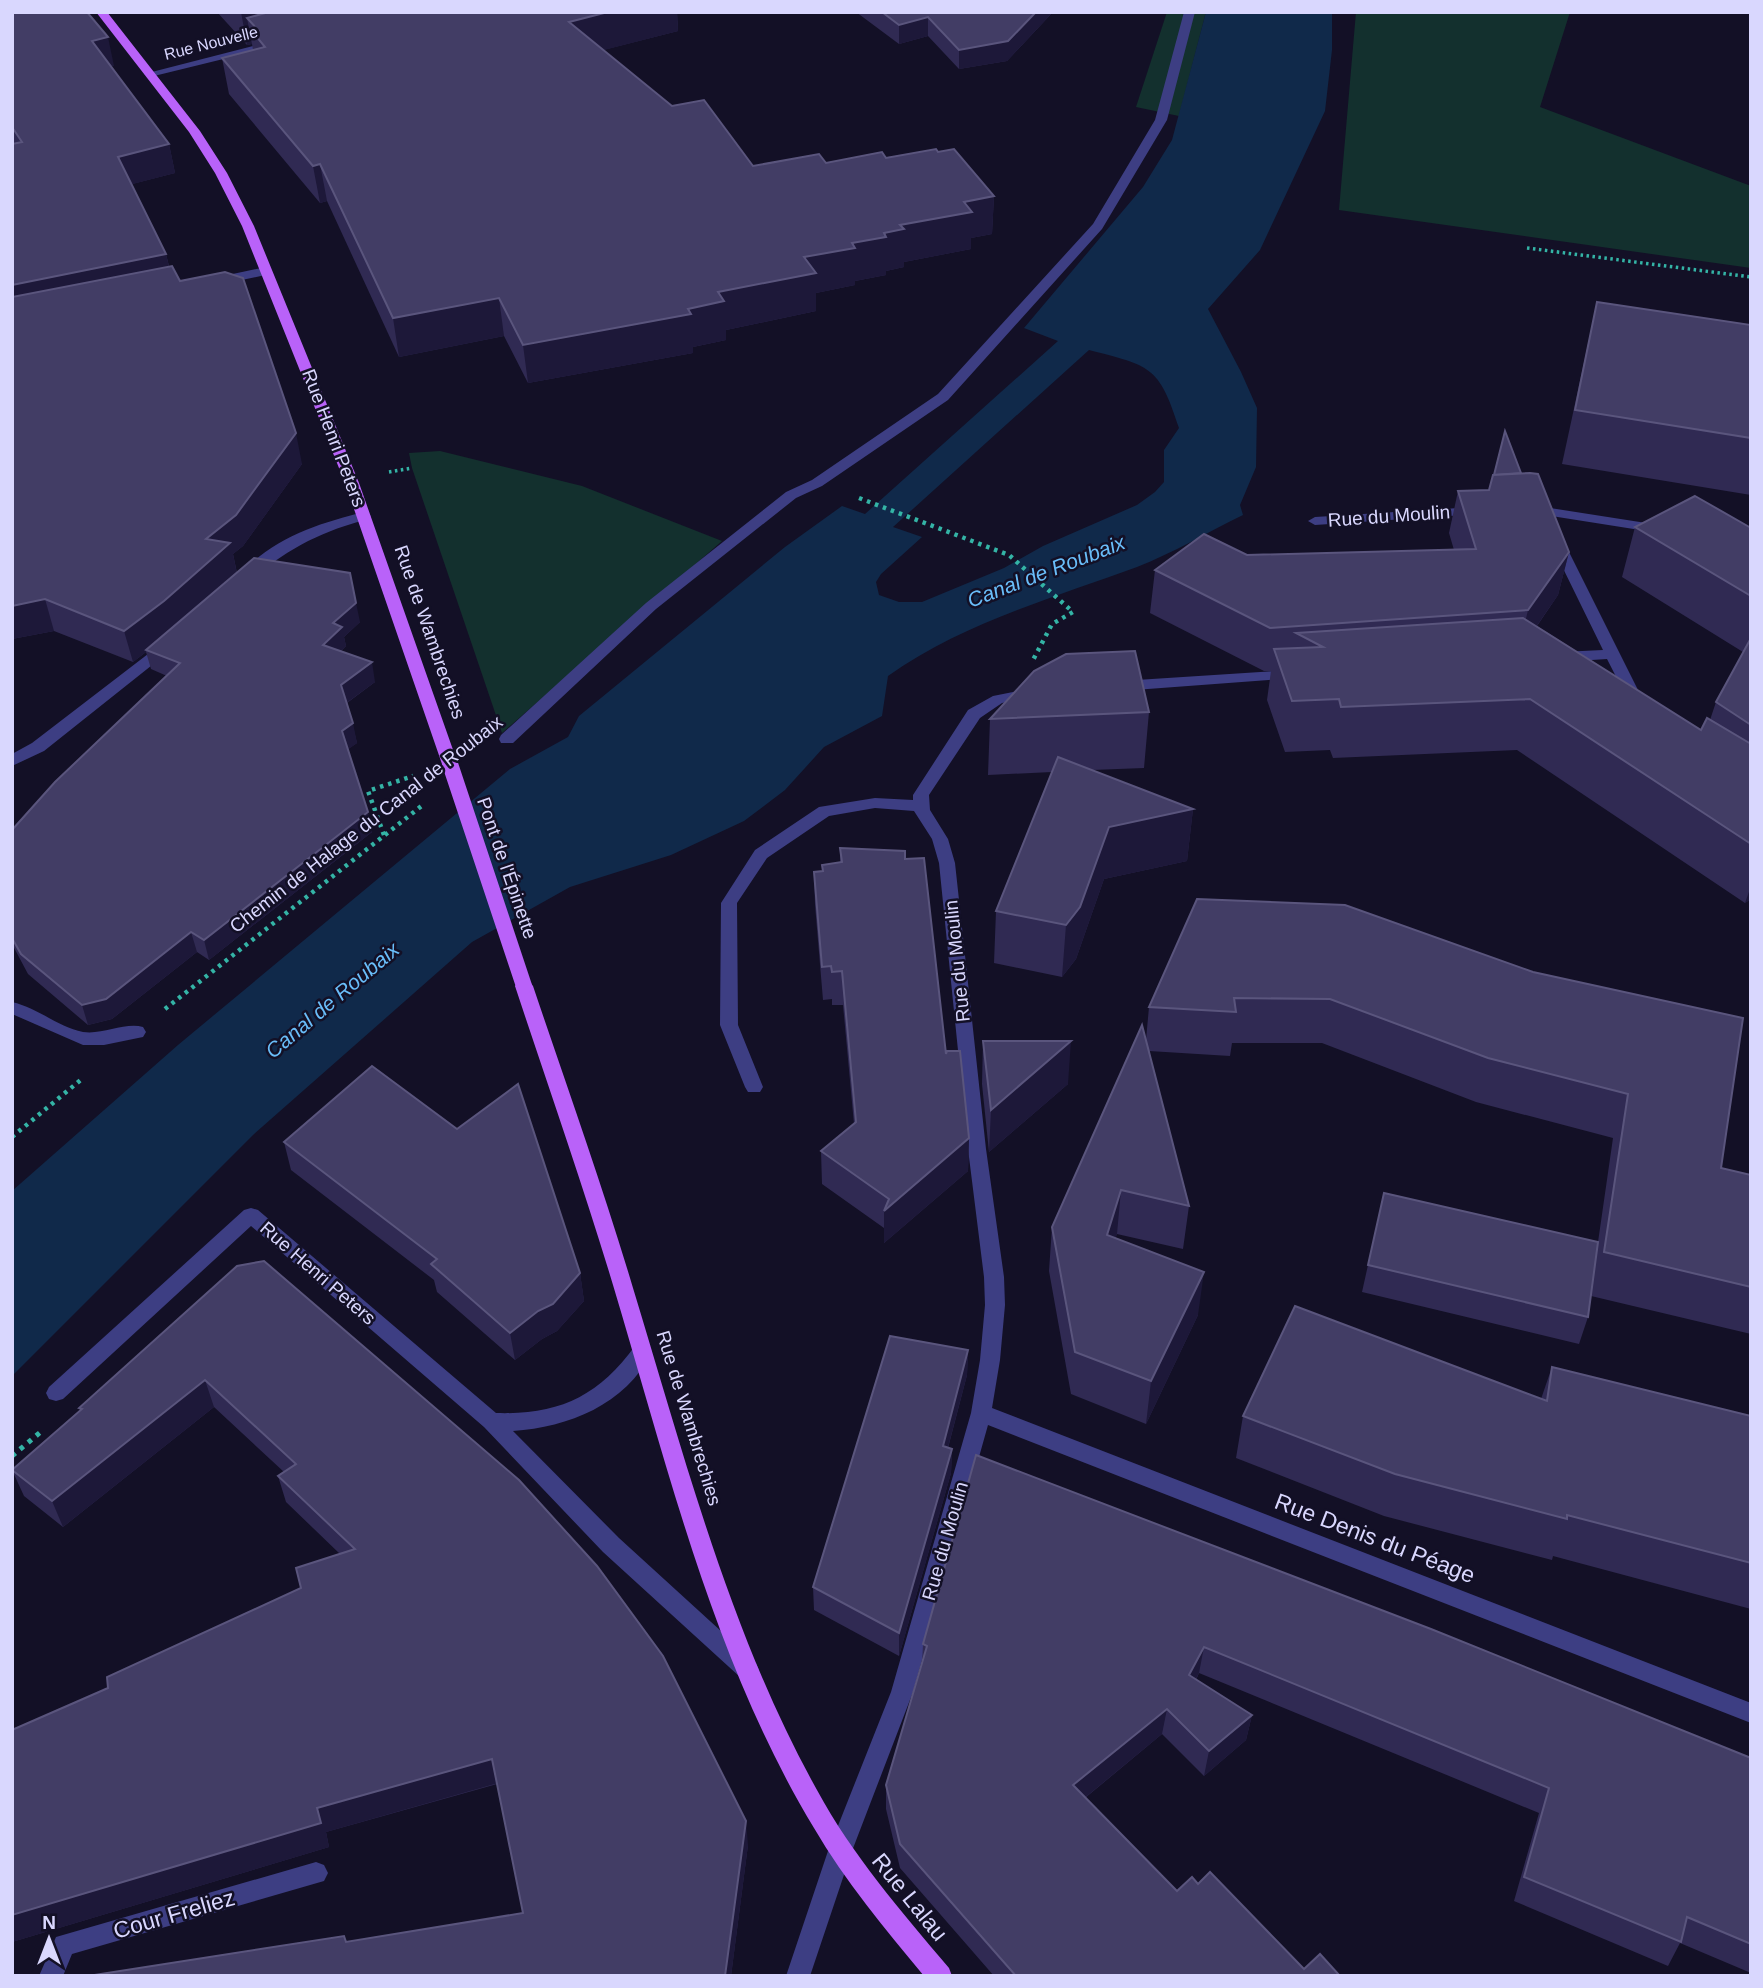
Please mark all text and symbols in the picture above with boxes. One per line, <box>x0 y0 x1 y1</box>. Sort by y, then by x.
street label: Rue Nouvelle <box>162 23 260 63</box>
street label: Rue Henri Peters <box>298 366 370 510</box>
street label: Rue du Moulin <box>1327 501 1451 531</box>
water label: Canal de Roubaix <box>964 530 1129 612</box>
street label: Rue de Wambrechies <box>390 543 470 721</box>
street label: Chemin de Halage du Canal de Roubaix <box>226 711 507 937</box>
street label: Pont de l'Épinette <box>473 794 541 942</box>
street label: Rue du Moulin <box>940 899 974 1023</box>
water label: Canal de Roubaix <box>261 937 404 1062</box>
street label: Rue Henri Peters <box>256 1217 380 1329</box>
street label: Rue de Wambrechies <box>652 1328 726 1508</box>
street label: Rue du Moulin <box>918 1479 972 1603</box>
street label: Rue Denis du Péage <box>1271 1488 1479 1588</box>
street label: Rue Lalau <box>867 1848 953 1946</box>
street label: Cour Freliez <box>110 1884 238 1944</box>
north arrow <box>14 1904 84 1974</box>
text: N <box>42 1912 56 1933</box>

